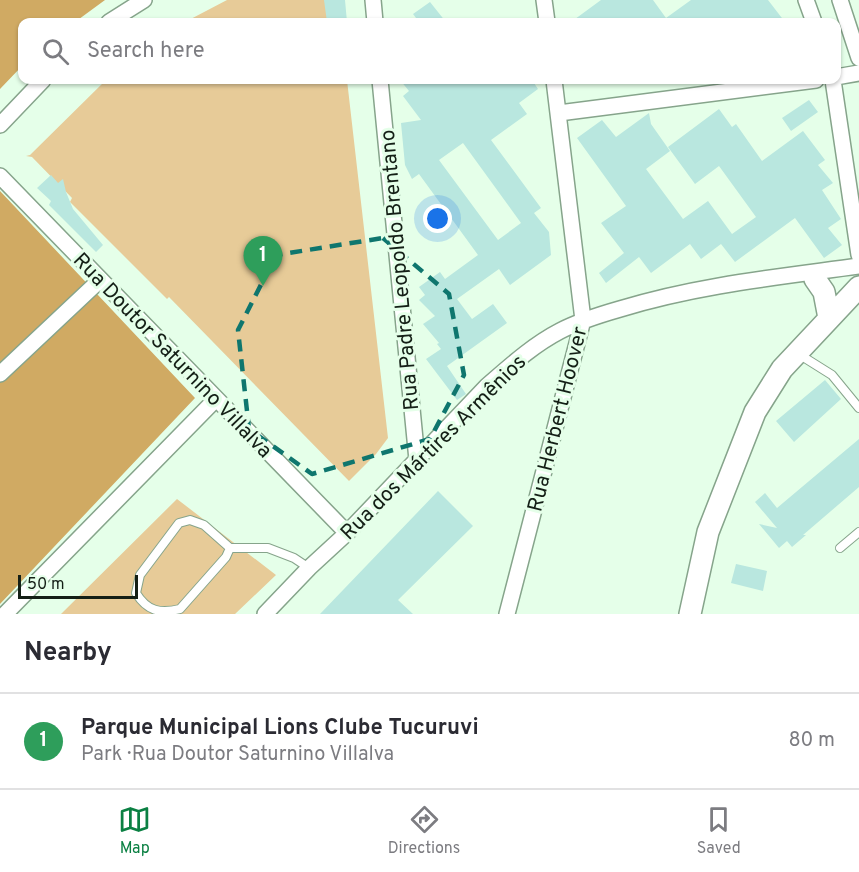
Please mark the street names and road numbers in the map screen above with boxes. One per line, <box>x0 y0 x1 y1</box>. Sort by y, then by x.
street label: Rua Padre Leopoldo Brentano <box>375 128 426 411</box>
street label: Rua Doutor Saturnino Villalva <box>67 248 277 465</box>
street label: Rua Herbert Hoover <box>522 324 594 515</box>
street label: Rua dos Mártires Armênios <box>335 349 533 547</box>

